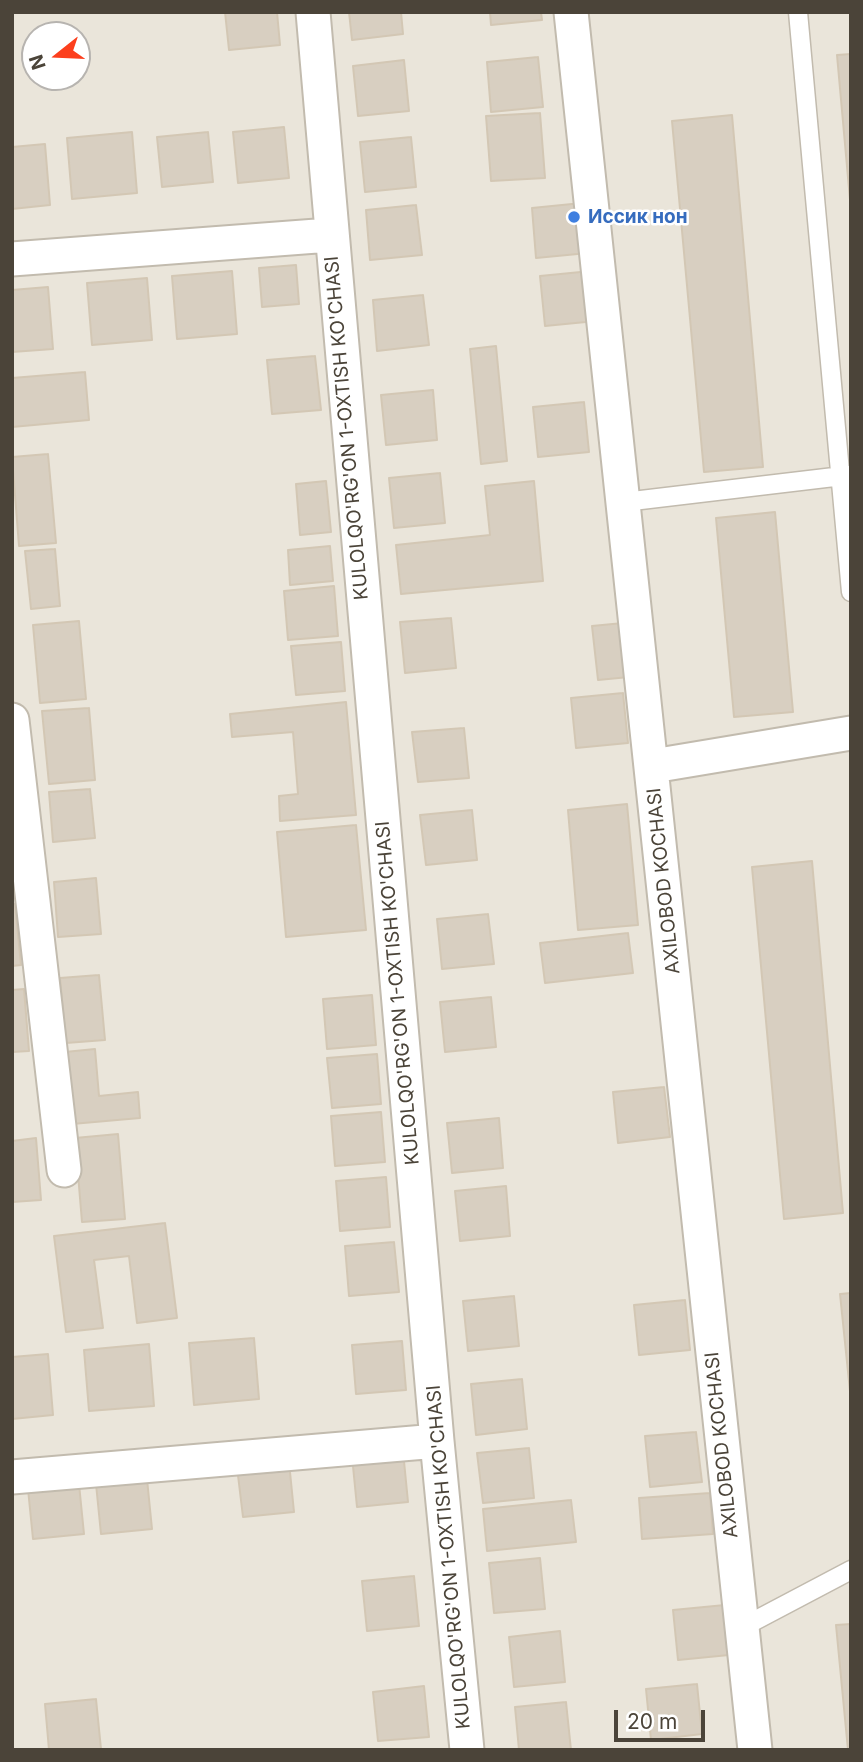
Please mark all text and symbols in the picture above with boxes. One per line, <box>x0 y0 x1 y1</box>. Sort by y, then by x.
north arrow <box>21 21 91 91</box>
text: N <box>24 52 51 72</box>
place label: Иссик нон <box>588 206 688 228</box>
marker: Иссик нон <box>566 209 582 225</box>
street label: KULOLQO'RG'ON 1-OXTISH KO'CHASI <box>321 255 373 601</box>
street label: AXILOBOD KOCHASI <box>643 787 685 975</box>
street label: KULOLQO'RG'ON 1-OXTISH KO'CHASI <box>372 820 424 1166</box>
street label: AXILOBOD KOCHASI <box>701 1351 743 1539</box>
street label: KULOLQO'RG'ON 1-OXTISH KO'CHASI <box>423 1384 475 1730</box>
scale bar <box>618 1696 709 1740</box>
text: 20 m <box>627 1709 677 1734</box>

